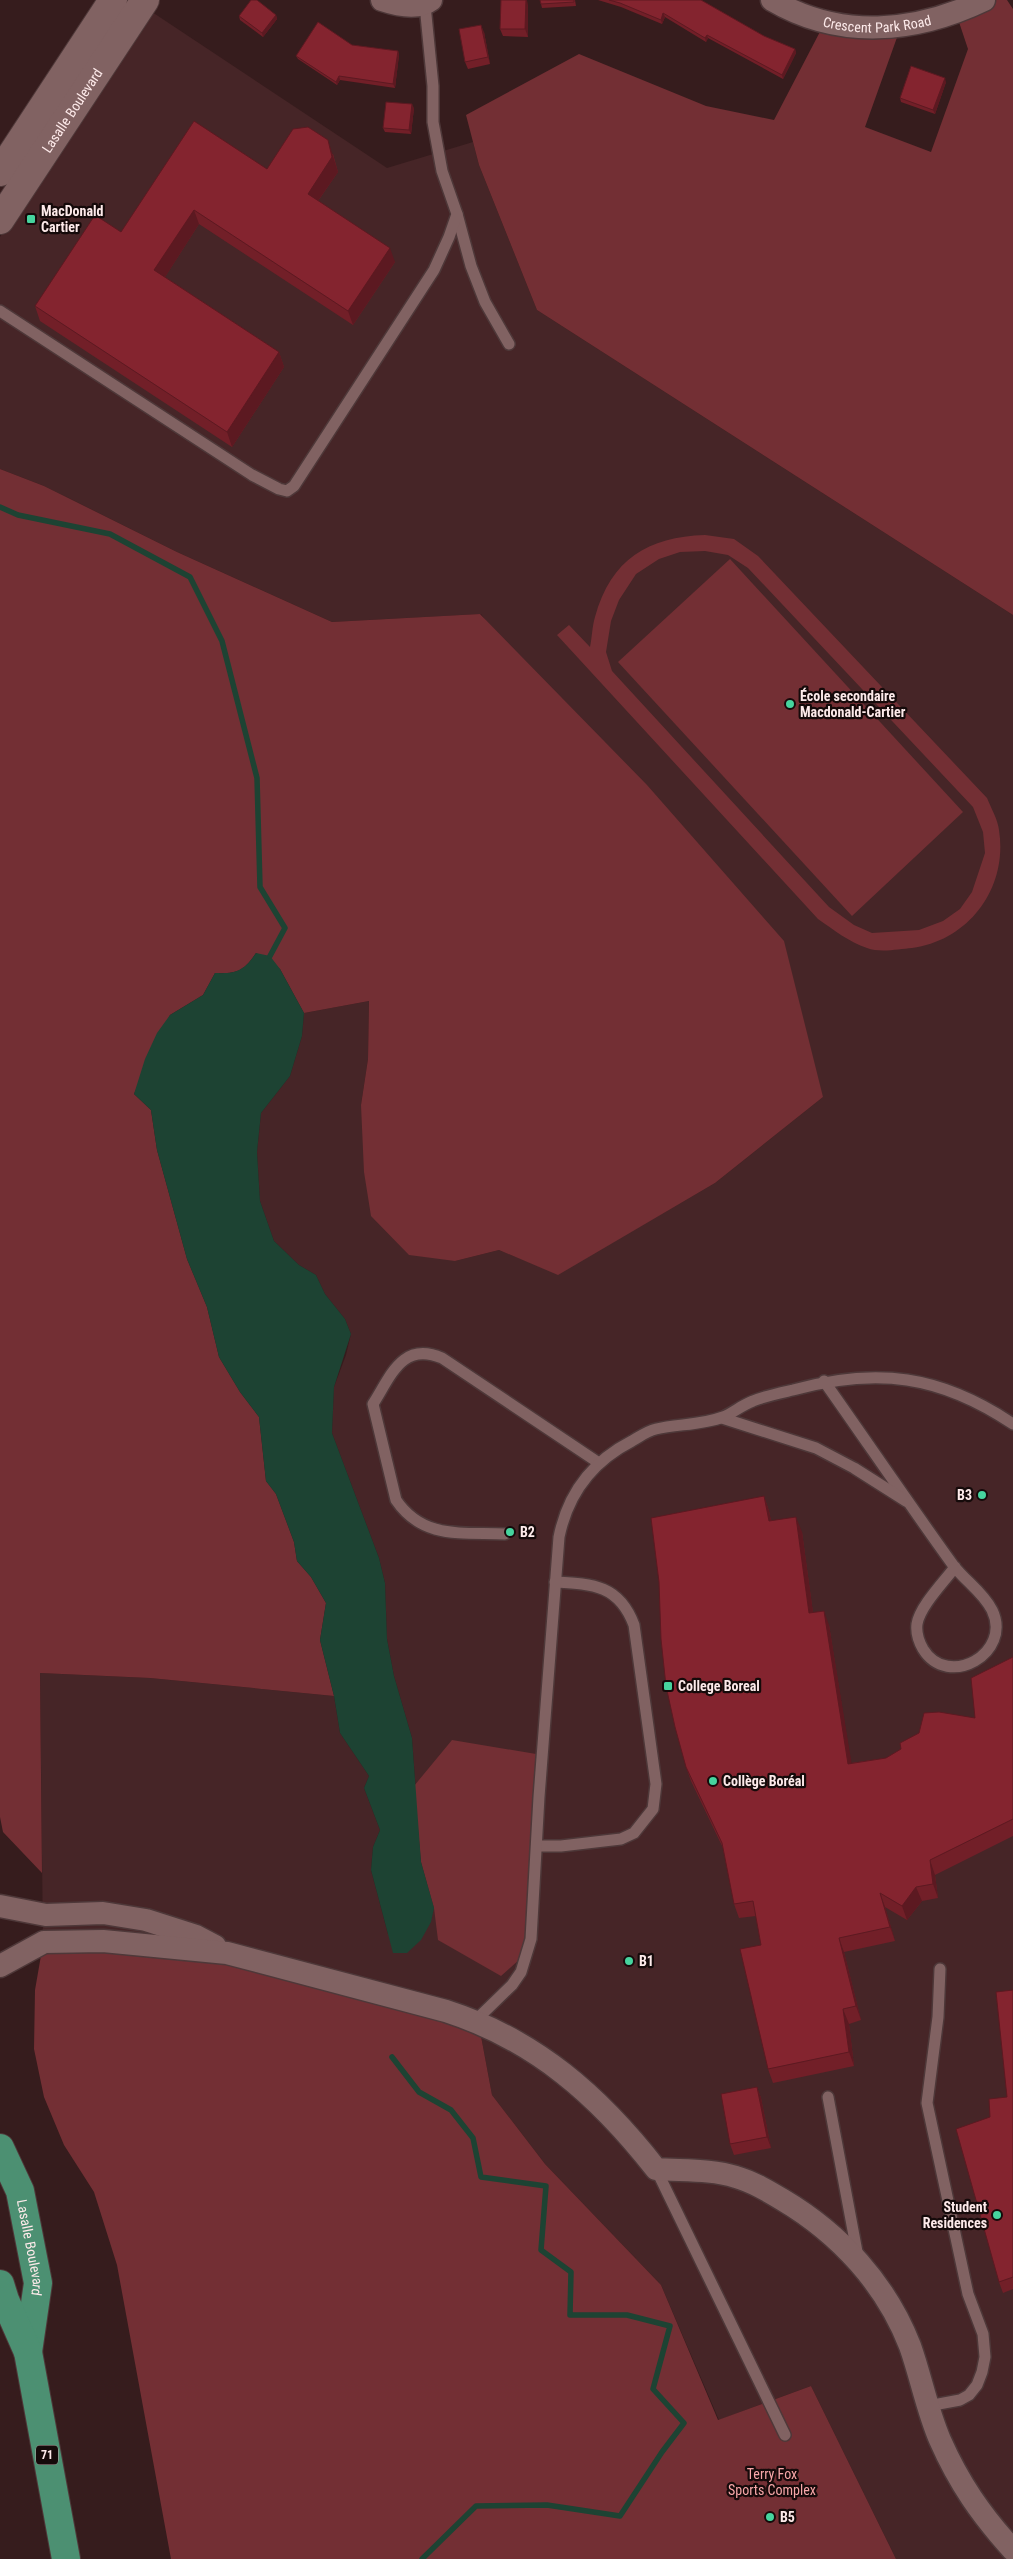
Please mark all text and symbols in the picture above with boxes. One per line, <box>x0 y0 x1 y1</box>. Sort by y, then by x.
street label: Crescent Park Road <box>821 12 933 35</box>
street label: Lasalle Boulevard <box>39 65 106 156</box>
place label: MacDonald Cartier <box>41 203 104 235</box>
marker: MacDonald Cartier <box>25 213 37 225</box>
place label: École secondaire Macdonald-Cartier <box>800 687 906 720</box>
marker: École secondaire Macdonald-Cartier <box>784 698 796 710</box>
place label: B3 <box>957 1487 972 1503</box>
marker: B3 <box>976 1489 988 1501</box>
place label: B2 <box>520 1524 535 1540</box>
marker: B2 <box>504 1526 516 1538</box>
place label: College Boreal <box>678 1678 760 1694</box>
marker: College Boreal <box>662 1680 674 1692</box>
place label: Collège Boréal <box>723 1773 805 1789</box>
marker: Collège Boréal <box>707 1775 719 1787</box>
place label: B1 <box>639 1953 654 1969</box>
marker: B1 <box>623 1955 635 1967</box>
street label: Lasalle Boulevard <box>14 2198 46 2297</box>
place label: Student Residences <box>923 2199 987 2231</box>
marker: Student Residences <box>991 2209 1003 2221</box>
road number: 71 <box>36 2446 58 2464</box>
park label: Terry Fox Sports Complex <box>728 2466 816 2498</box>
place label: B5 <box>780 2509 795 2525</box>
marker: B5 <box>764 2511 776 2523</box>

